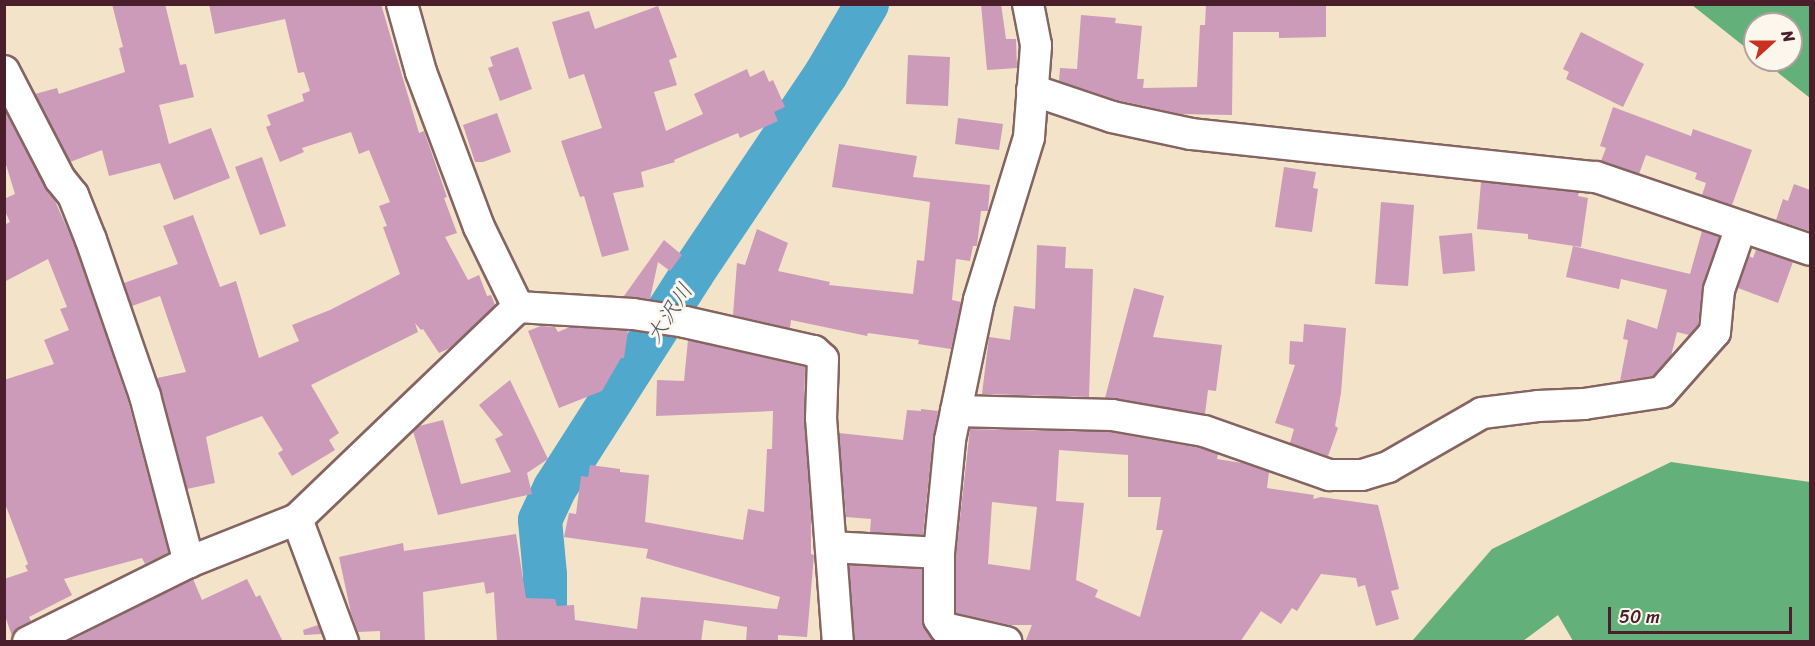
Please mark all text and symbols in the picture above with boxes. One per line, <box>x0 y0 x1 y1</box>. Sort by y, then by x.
north arrow <box>1743 12 1803 72</box>
text: N <box>1773 26 1804 46</box>
water label: 大沢川 <box>640 278 698 348</box>
scale bar <box>1611 595 1796 633</box>
text: 50 m <box>1619 601 1660 633</box>

